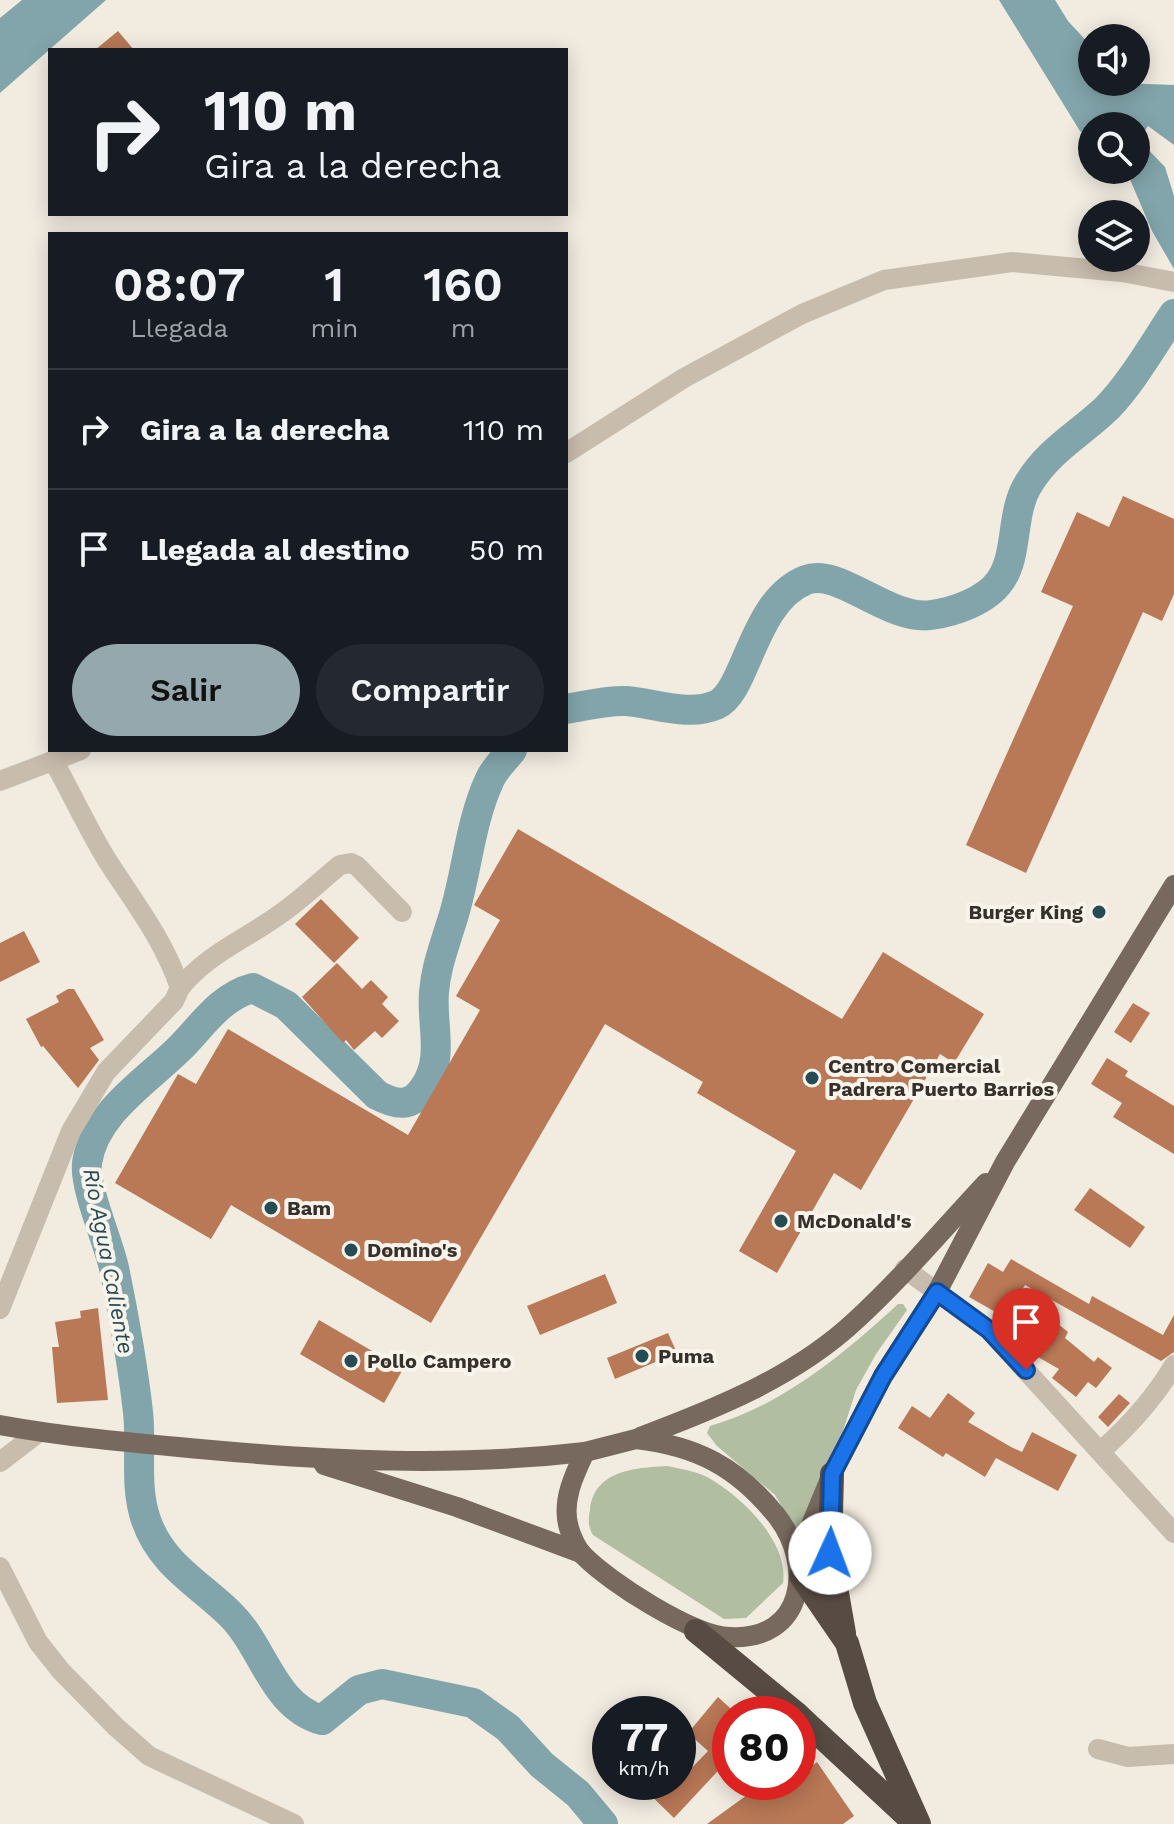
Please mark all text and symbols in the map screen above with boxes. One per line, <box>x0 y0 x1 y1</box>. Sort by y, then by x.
map controls <box>1078 24 1150 272</box>
button: sound <box>1078 24 1150 96</box>
text: 110 m <box>204 78 357 144</box>
icon: right <box>72 80 176 184</box>
button: search <box>1078 112 1150 184</box>
text: Gira a la derecha <box>204 145 501 187</box>
button: layers <box>1078 200 1150 272</box>
text: 08:07 <box>113 256 246 313</box>
text: 1 <box>324 256 344 313</box>
text: 160 <box>423 256 503 313</box>
text: Llegada <box>130 313 228 343</box>
text: min <box>310 313 358 343</box>
text: m <box>451 313 476 343</box>
icon: right <box>72 407 116 451</box>
text: Gira a la derecha <box>140 412 389 447</box>
text: 110 m <box>463 412 544 447</box>
icon: arrive <box>72 527 116 571</box>
text: Llegada al destino <box>140 532 410 567</box>
text: 50 m <box>469 532 544 567</box>
button: Salir <box>72 644 300 736</box>
button: Compartir <box>316 644 544 736</box>
place label: Burger King <box>968 900 1084 924</box>
marker: Burger King <box>1090 903 1108 921</box>
place label: Centro Comercial Padrera Puerto Barrios <box>828 1054 1054 1101</box>
marker: Centro Comercial Padrera Puerto Barrios <box>803 1069 821 1087</box>
water label: Río Agua Caliente <box>78 1166 139 1356</box>
place label: Bam <box>287 1196 331 1220</box>
marker: Bam <box>262 1199 280 1217</box>
place label: McDonald's <box>797 1209 912 1233</box>
marker: McDonald's <box>772 1212 790 1230</box>
place label: Domino's <box>367 1238 458 1262</box>
marker: Domino's <box>342 1241 360 1259</box>
pin <box>992 1288 1060 1370</box>
icon: arrive <box>1004 1300 1048 1344</box>
place label: Puma <box>658 1344 715 1368</box>
marker: Puma <box>633 1347 651 1365</box>
place label: Pollo Campero <box>367 1349 511 1373</box>
marker: Pollo Campero <box>342 1352 360 1370</box>
position arrow <box>788 1511 872 1595</box>
speed limit sign: 80 <box>712 1696 816 1800</box>
text: 77 <box>620 1714 668 1761</box>
text: km/h <box>618 1756 670 1780</box>

